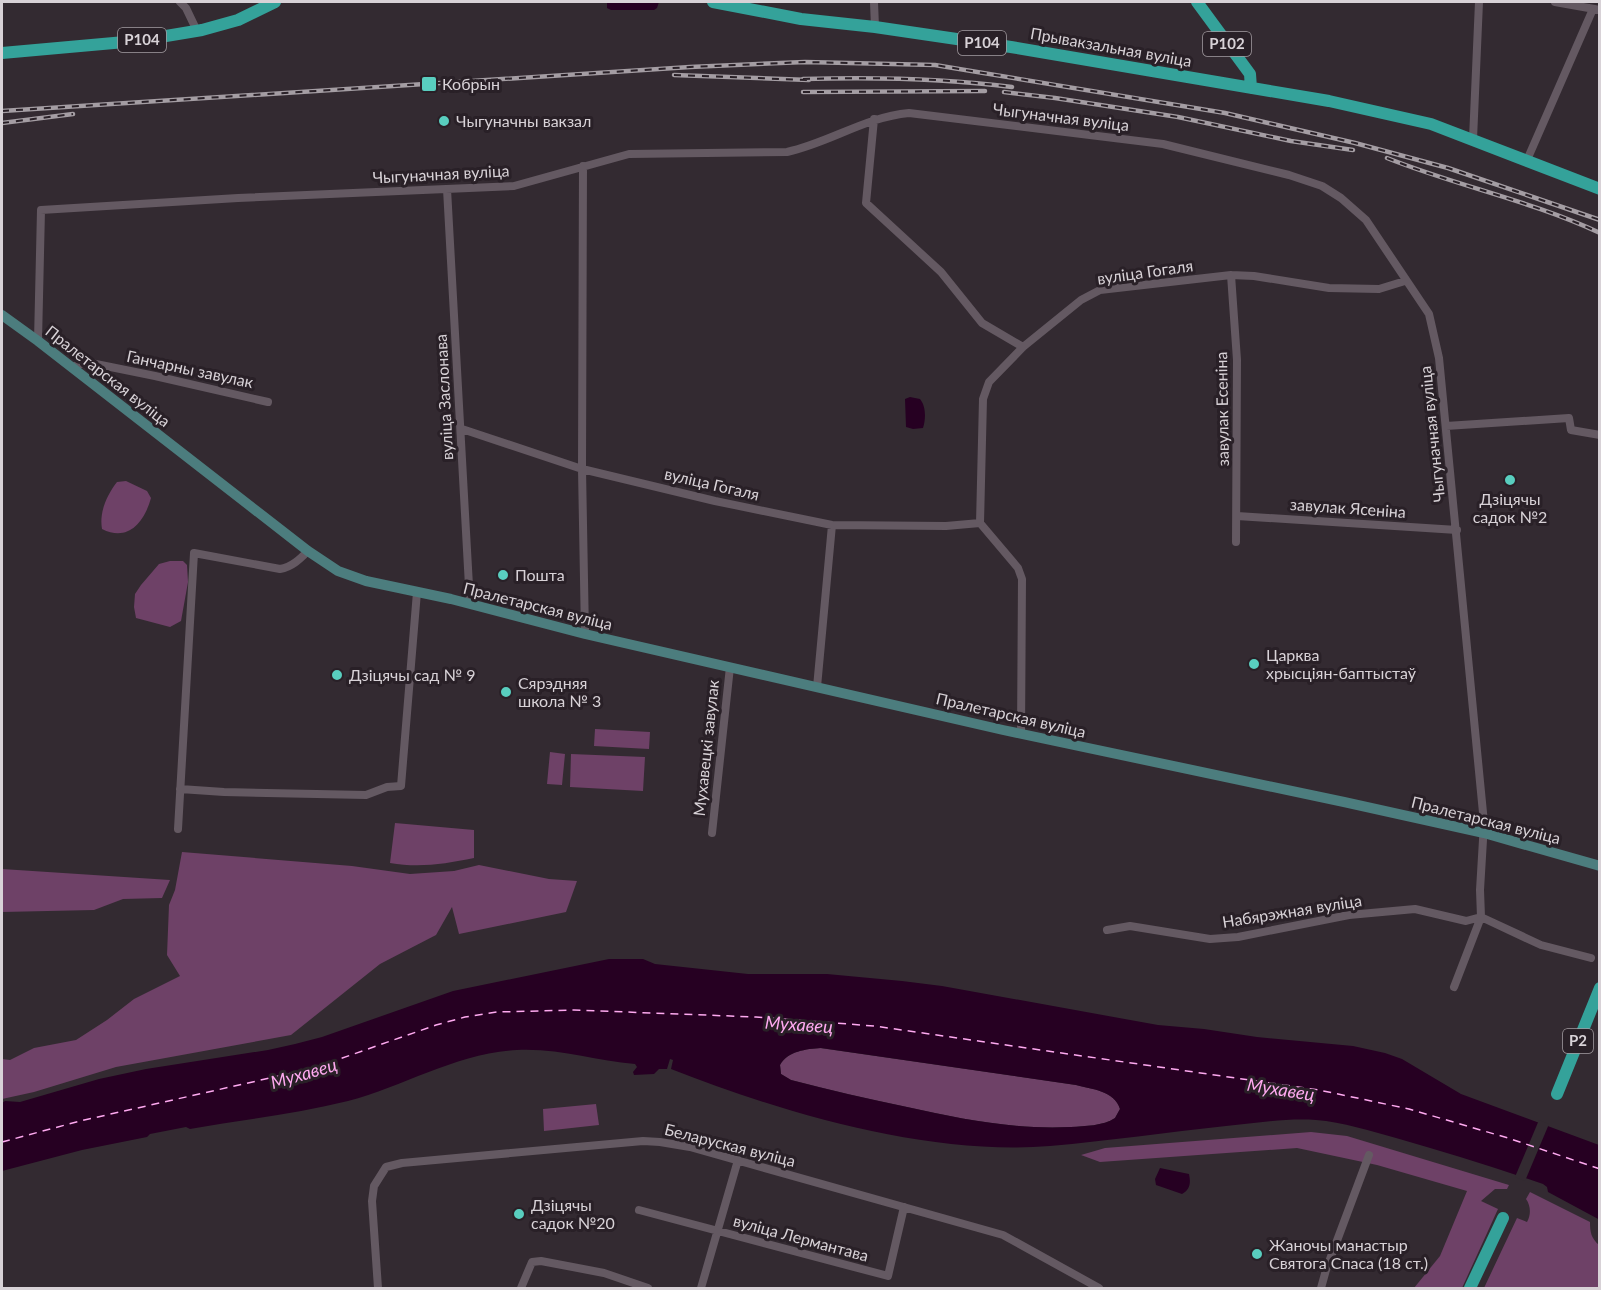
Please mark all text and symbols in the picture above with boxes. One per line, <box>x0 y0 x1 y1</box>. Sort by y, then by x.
street label: Прывакзальная вуліца <box>1029 23 1193 70</box>
road number: Р104 <box>118 28 166 52</box>
road number: Р104 <box>958 31 1006 55</box>
road number: Р102 <box>1203 32 1251 56</box>
place label: Кобрын <box>442 74 500 93</box>
marker: Кобрын <box>420 75 438 93</box>
street label: Чыгуначная вуліца <box>992 99 1130 134</box>
place label: Чыгуначны вакзал <box>456 111 591 130</box>
marker: Чыгуначны вакзал <box>437 114 451 128</box>
street label: Чыгуначная вуліца <box>372 160 510 187</box>
street label: вуліца Гогаля <box>1096 255 1194 288</box>
street label: Пралетарская вуліца <box>42 321 174 430</box>
street label: вуліца Заслонава <box>431 334 456 460</box>
street label: Ганчарны завулак <box>125 346 256 391</box>
street label: завулак Есеніна <box>1211 352 1232 467</box>
street label: Чыгуначная вуліца <box>1415 365 1448 503</box>
street label: вуліца Гогаля <box>663 463 761 504</box>
marker: Дзіцячы садок №2 <box>1503 473 1517 487</box>
place label: Дзіцячы садок №2 <box>1473 489 1547 526</box>
street label: завулак Ясеніна <box>1289 494 1407 521</box>
place label: Пошта <box>515 565 565 584</box>
marker: Пошта <box>496 568 510 582</box>
street label: Пралетарская вуліца <box>462 578 615 633</box>
place label: Царква хрысціян-баптыстаў <box>1266 645 1417 682</box>
marker: Царква хрысціян-баптыстаў <box>1247 657 1261 671</box>
place label: Дзіцячы сад № 9 <box>349 665 475 684</box>
marker: Дзіцячы сад № 9 <box>330 668 344 682</box>
place label: Сярэдняя школа № 3 <box>518 673 601 710</box>
street label: Мухавецкі завулак <box>689 678 722 817</box>
marker: Сярэдняя школа № 3 <box>499 685 513 699</box>
street label: Пралетарская вуліца <box>934 688 1088 741</box>
street label: Пралетарская вуліца <box>1410 792 1563 847</box>
street label: Набярэжная вуліца <box>1221 890 1363 931</box>
water label: Мухавец <box>764 1011 834 1037</box>
road number: Р2 <box>1563 1029 1593 1053</box>
water label: Мухавец <box>268 1053 340 1093</box>
water label: Мухавец <box>1246 1073 1317 1105</box>
street label: Беларуская вуліца <box>663 1119 798 1170</box>
place label: Дзіцячы садок №20 <box>531 1195 615 1232</box>
marker: Дзіцячы садок №20 <box>512 1207 526 1221</box>
street label: вуліца Лермантава <box>732 1210 871 1265</box>
place label: Жаночы манастыр Святога Спаса (18 ст.) <box>1269 1235 1428 1272</box>
marker: Жаночы манастыр Святога Спаса (18 ст.) <box>1250 1247 1264 1261</box>

